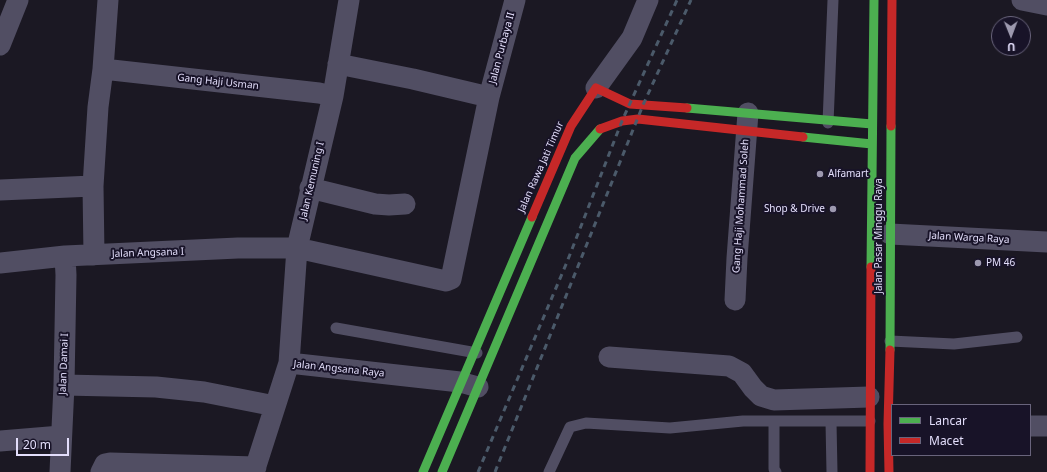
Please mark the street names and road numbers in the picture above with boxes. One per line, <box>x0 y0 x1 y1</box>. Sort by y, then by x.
street label: Jalan Purbaya II <box>487 11 517 85</box>
street label: Gang Haji Usman <box>177 72 259 92</box>
street label: Jalan Rawa Jati Timur <box>516 120 566 214</box>
street label: Gang Haji Mohammad Soleh <box>730 138 752 274</box>
street label: Jalan Kemuning I <box>297 141 327 221</box>
street label: Jalan Pasar Minggu Raya <box>873 178 885 294</box>
street label: Jalan Warga Raya <box>928 230 1010 246</box>
street label: Jalan Angsana I <box>112 246 184 260</box>
street label: Jalan Damai I <box>57 333 71 395</box>
street label: Jalan Angsana Raya <box>293 358 385 380</box>

